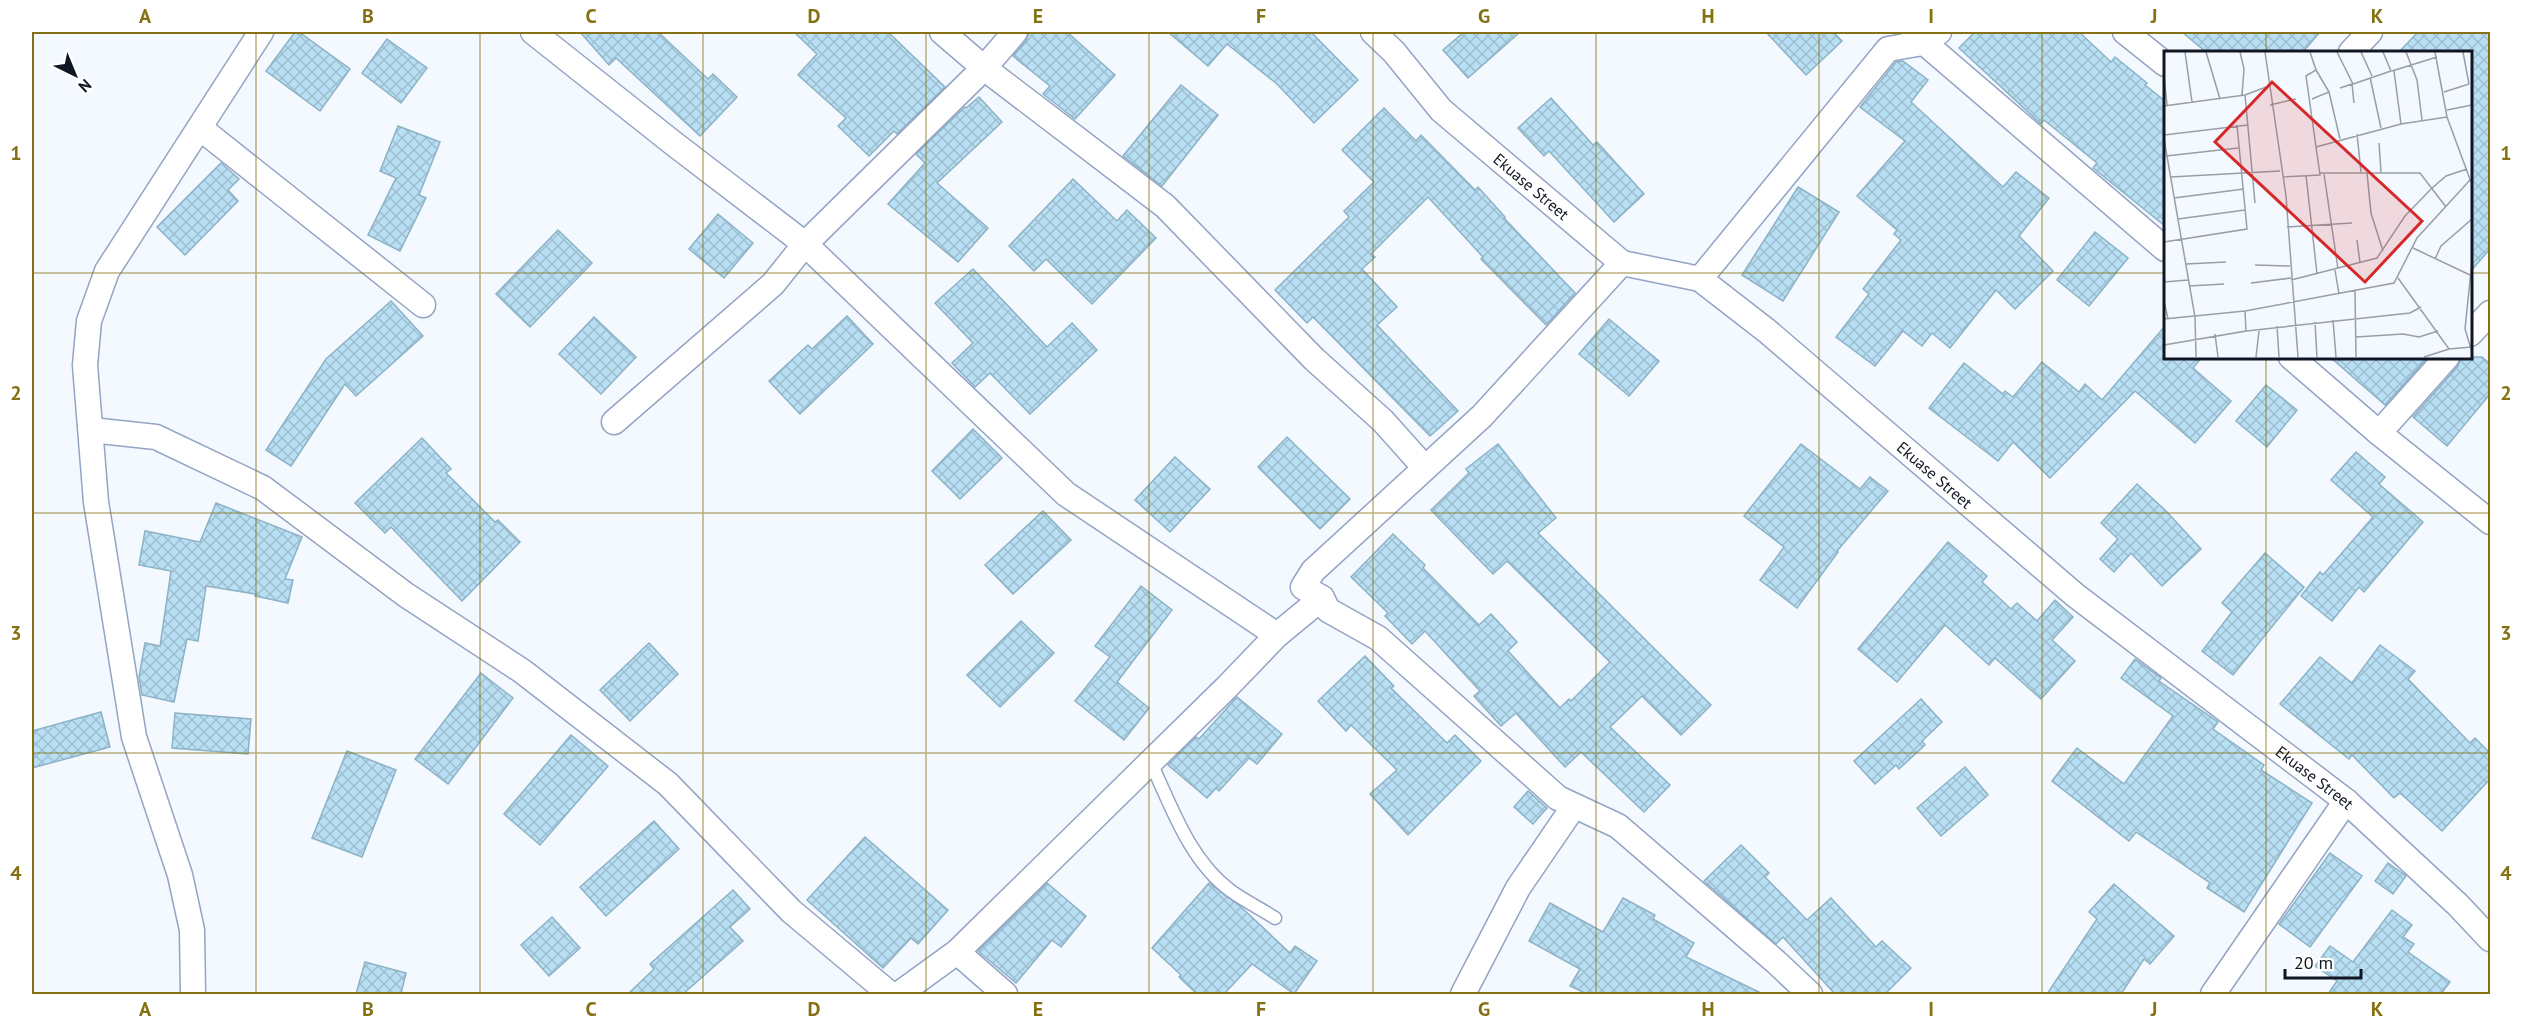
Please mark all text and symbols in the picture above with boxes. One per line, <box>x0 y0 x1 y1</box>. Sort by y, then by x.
text: A <box>139 3 152 29</box>
text: B <box>362 3 374 29</box>
text: C <box>585 3 597 29</box>
text: D <box>808 3 821 29</box>
text: E <box>1033 3 1043 29</box>
text: F <box>1256 3 1266 29</box>
text: G <box>1478 3 1490 29</box>
text: H <box>1701 3 1715 29</box>
text: I <box>1928 3 1934 29</box>
text: J <box>2150 3 2157 29</box>
text: K <box>2371 3 2384 29</box>
north arrow <box>45 45 105 105</box>
inset map <box>2164 51 2471 358</box>
text: N <box>75 75 96 97</box>
text: 1 <box>10 140 22 166</box>
text: 1 <box>2500 140 2512 166</box>
street label: Ekuase Street <box>1489 149 1574 224</box>
text: 2 <box>10 380 22 406</box>
text: 2 <box>2500 380 2512 406</box>
street label: Ekuase Street <box>1893 437 1977 513</box>
text: 3 <box>10 620 22 646</box>
text: 3 <box>2500 620 2512 646</box>
street label: Ekuase Street <box>2272 741 2359 814</box>
text: 4 <box>10 860 22 886</box>
text: 4 <box>2500 860 2512 886</box>
scale bar <box>2285 942 2362 980</box>
text: 20 m <box>2294 951 2333 974</box>
text: A <box>139 996 152 1022</box>
text: B <box>362 996 374 1022</box>
text: C <box>585 996 597 1022</box>
text: D <box>808 996 821 1022</box>
text: E <box>1033 996 1043 1022</box>
text: F <box>1256 996 1266 1022</box>
text: G <box>1478 996 1490 1022</box>
text: H <box>1701 996 1715 1022</box>
text: I <box>1928 996 1934 1022</box>
text: J <box>2150 996 2157 1022</box>
text: K <box>2371 996 2384 1022</box>

